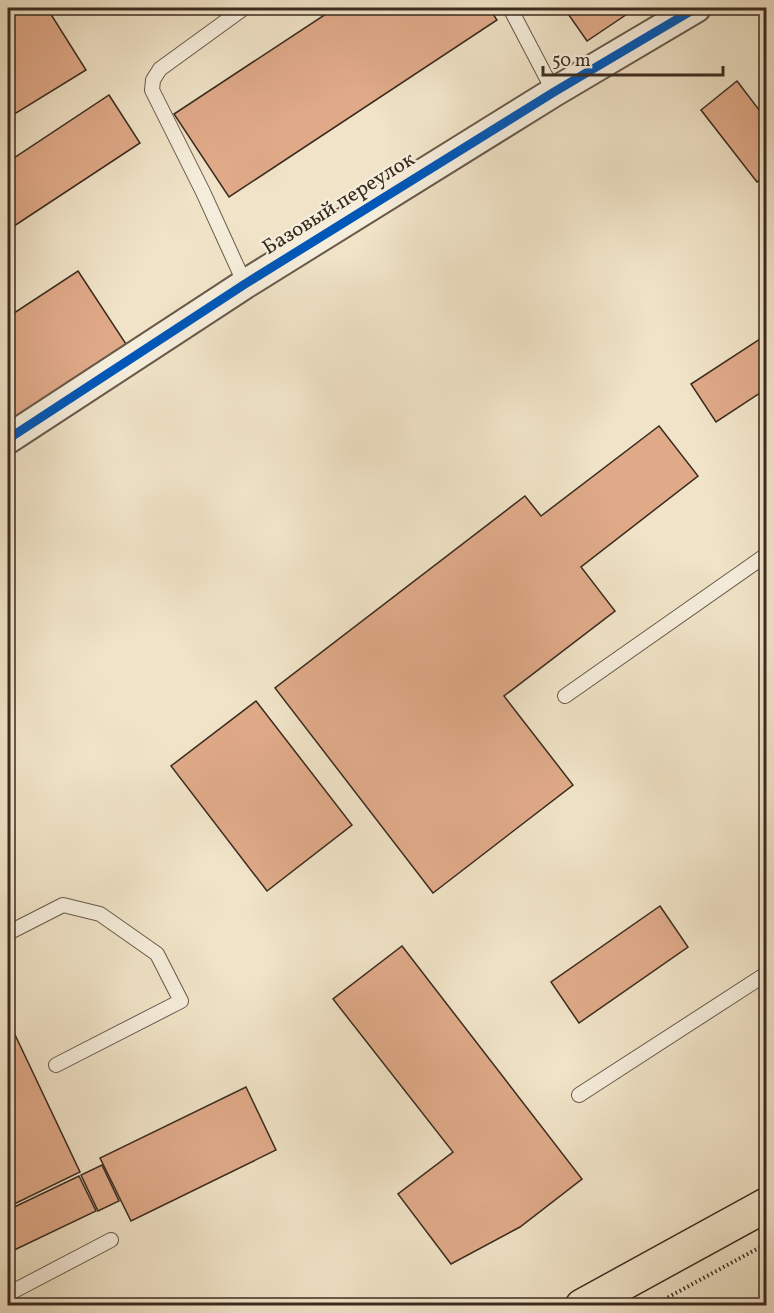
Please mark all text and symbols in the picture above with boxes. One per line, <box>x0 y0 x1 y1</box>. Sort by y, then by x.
scale bar <box>543 39 723 77</box>
text: 50 m <box>552 49 591 74</box>
street label: Базовый переулок <box>257 145 421 263</box>

